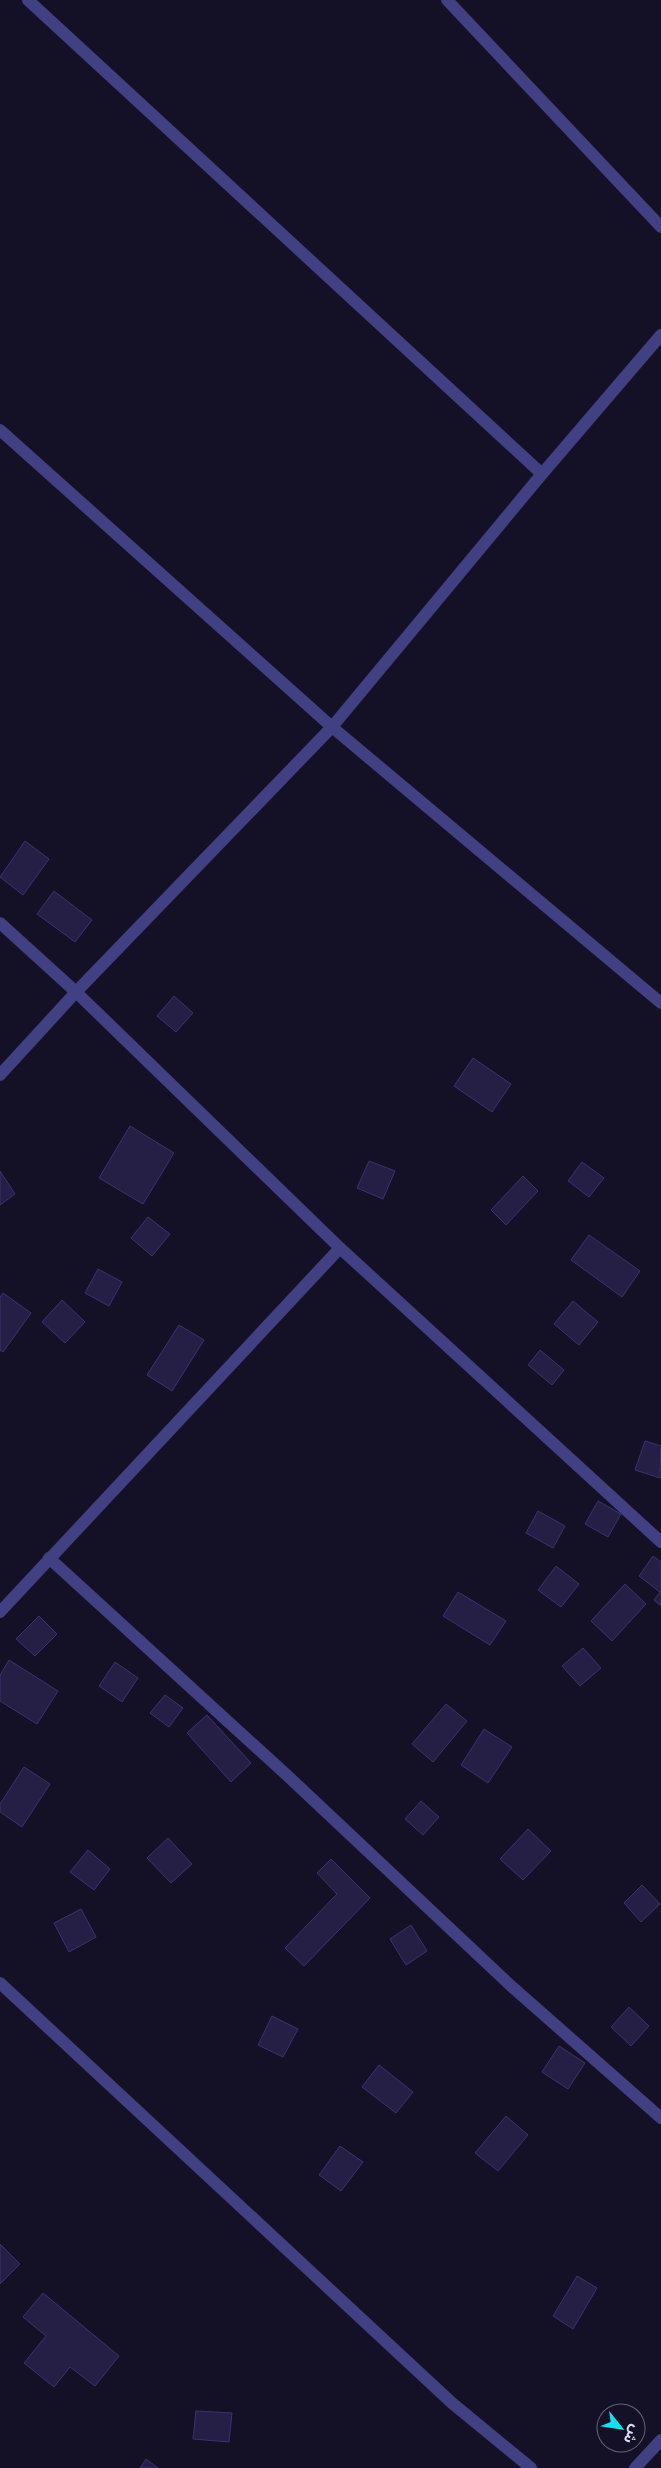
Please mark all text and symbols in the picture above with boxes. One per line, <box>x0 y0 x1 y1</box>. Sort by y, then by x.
north arrow <box>596 2403 646 2453</box>
text: ش <box>621 2422 645 2447</box>

